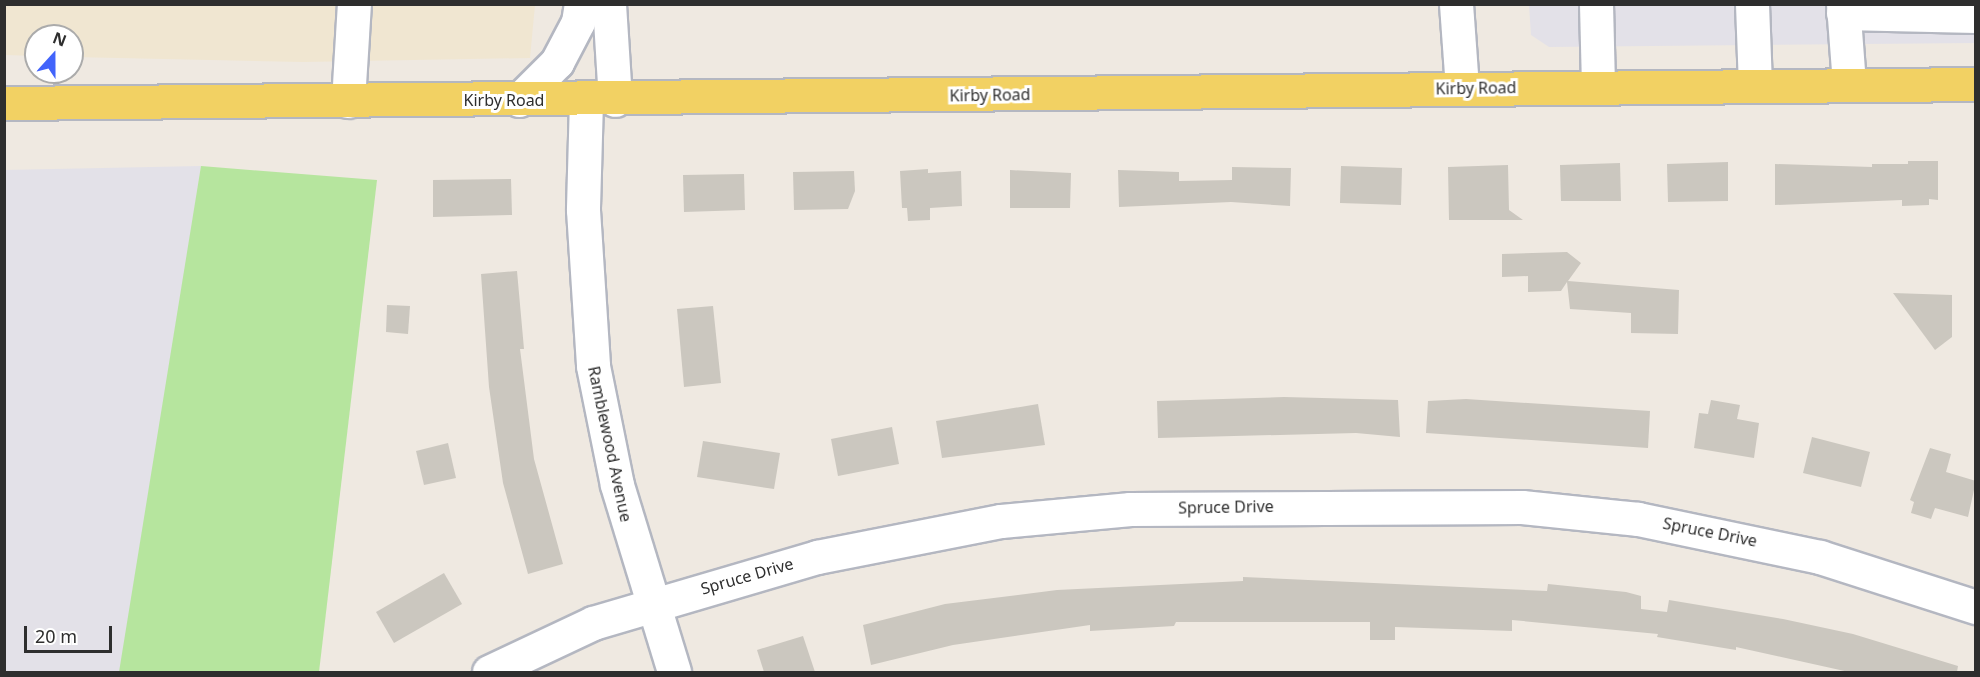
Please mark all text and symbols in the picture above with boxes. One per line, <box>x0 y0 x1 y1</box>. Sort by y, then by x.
north arrow <box>24 24 84 84</box>
text: N <box>50 26 70 52</box>
street label: Kirby Road <box>1435 78 1517 98</box>
street label: Kirby Road <box>949 85 1031 105</box>
street label: Kirby Road <box>464 90 544 110</box>
street label: Ramblewood Avenue <box>584 364 636 524</box>
street label: Spruce Drive <box>1178 497 1274 517</box>
street label: Spruce Drive <box>1661 513 1759 551</box>
street label: Spruce Drive <box>698 554 796 598</box>
scale bar <box>27 614 116 652</box>
text: 20 m <box>35 624 77 648</box>

